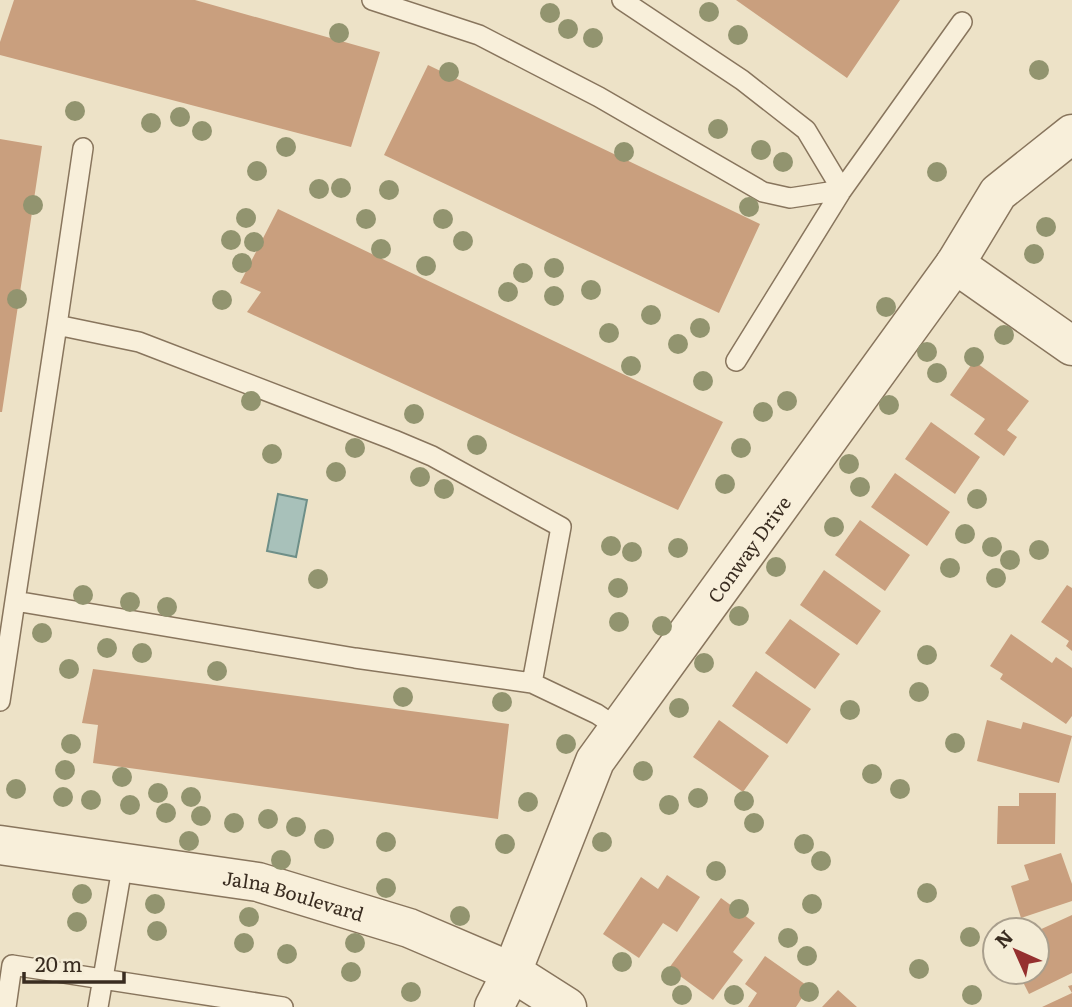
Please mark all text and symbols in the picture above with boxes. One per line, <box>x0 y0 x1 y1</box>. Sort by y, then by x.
street label: Conway Drive <box>700 489 797 608</box>
street label: Jalna Boulevard <box>221 863 368 928</box>
north arrow <box>981 916 1051 986</box>
text: N <box>988 923 1019 954</box>
scale bar <box>24 940 124 984</box>
text: 20 m <box>35 947 82 978</box>

